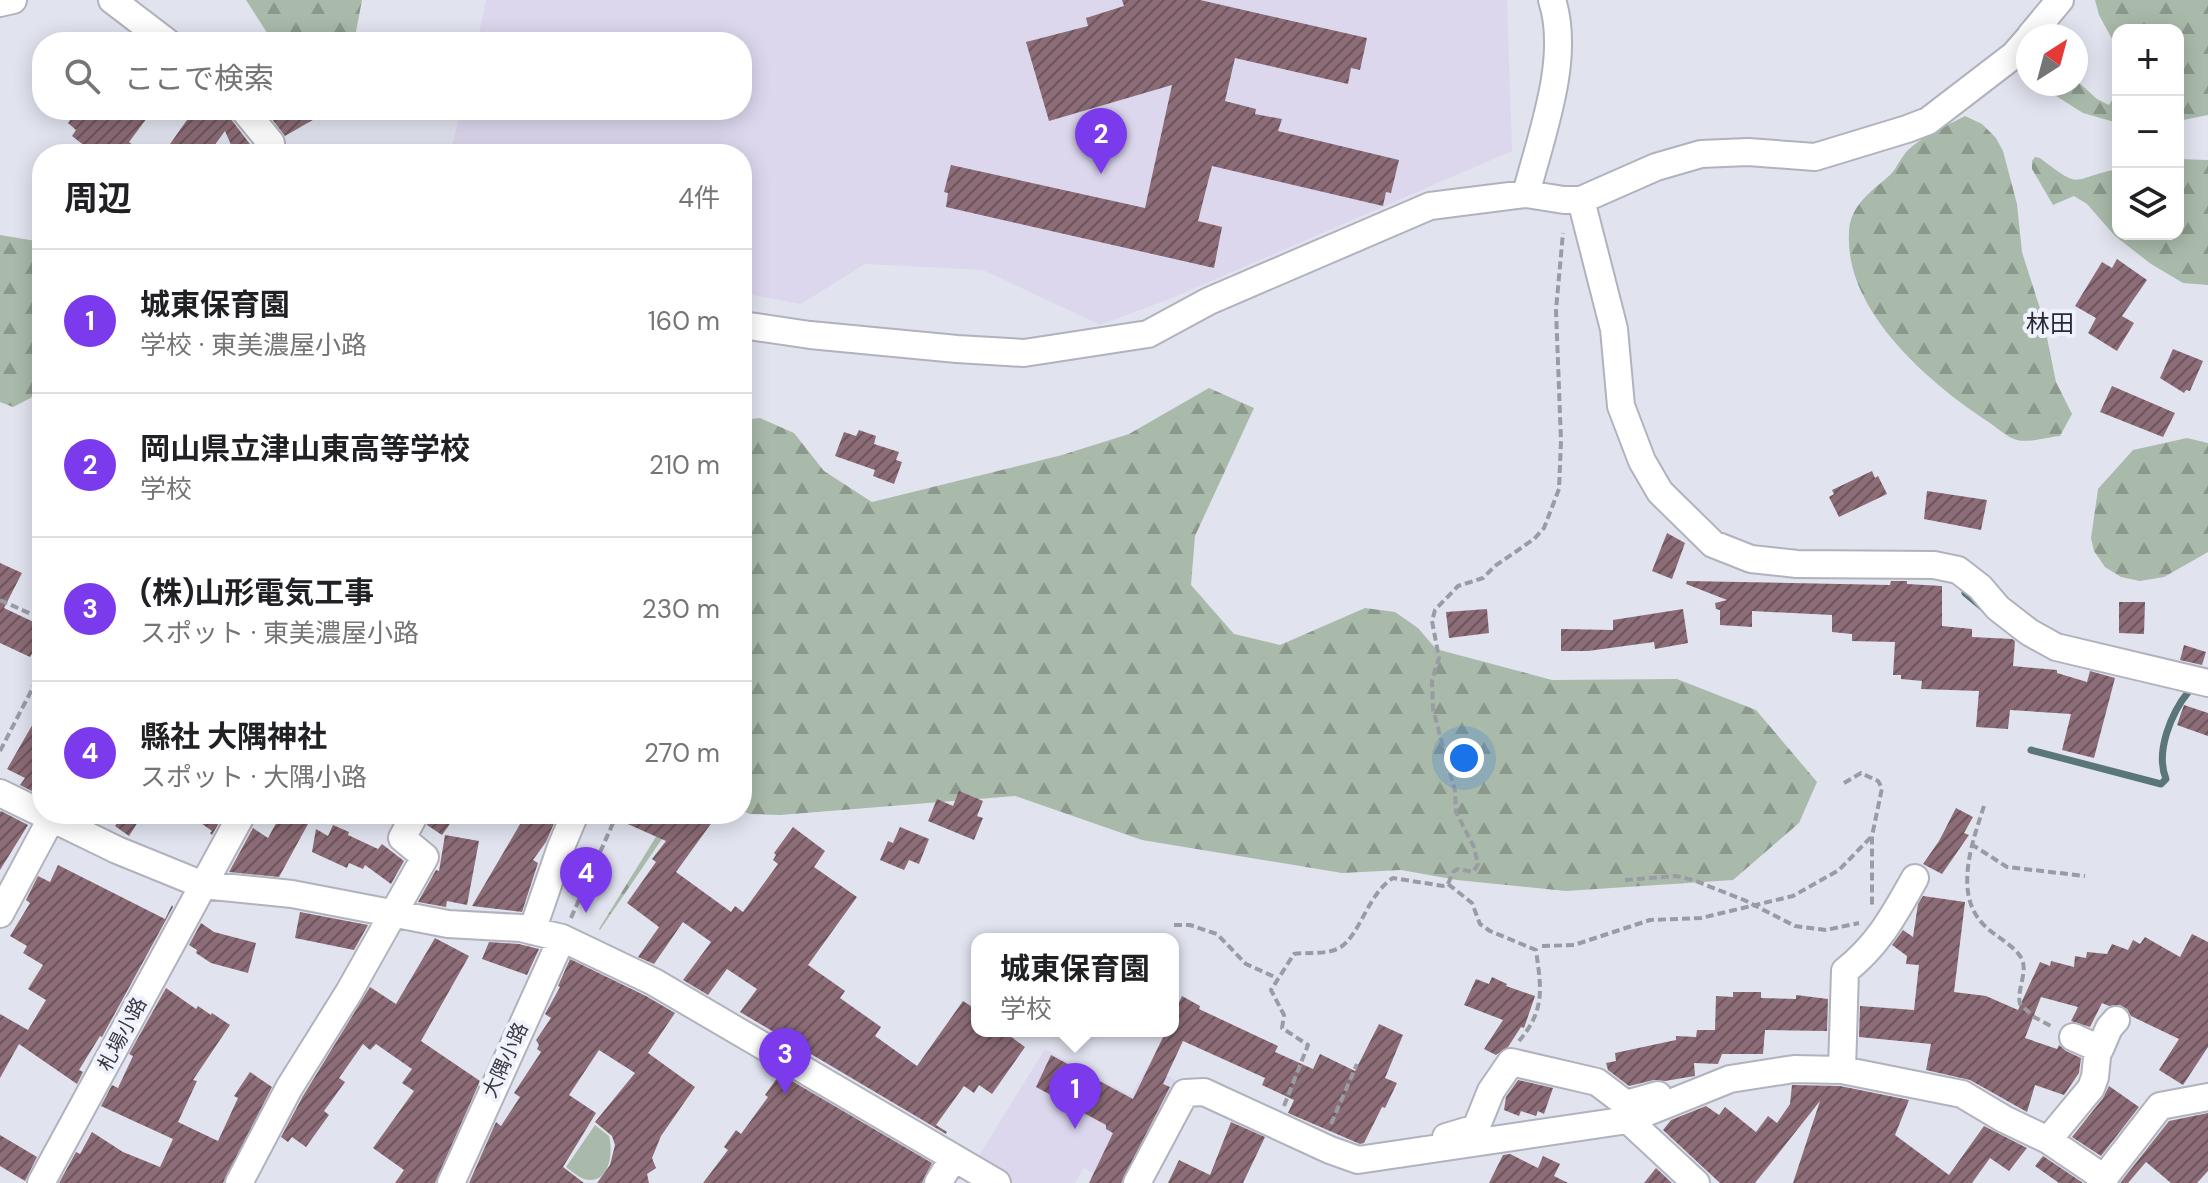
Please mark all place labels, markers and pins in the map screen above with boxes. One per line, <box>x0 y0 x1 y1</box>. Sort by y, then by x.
pin: 2 <box>1075 108 1127 174</box>
pin: 4 <box>560 847 612 913</box>
pin: 3 <box>759 1028 811 1094</box>
pin: 1 <box>1049 1063 1101 1129</box>

